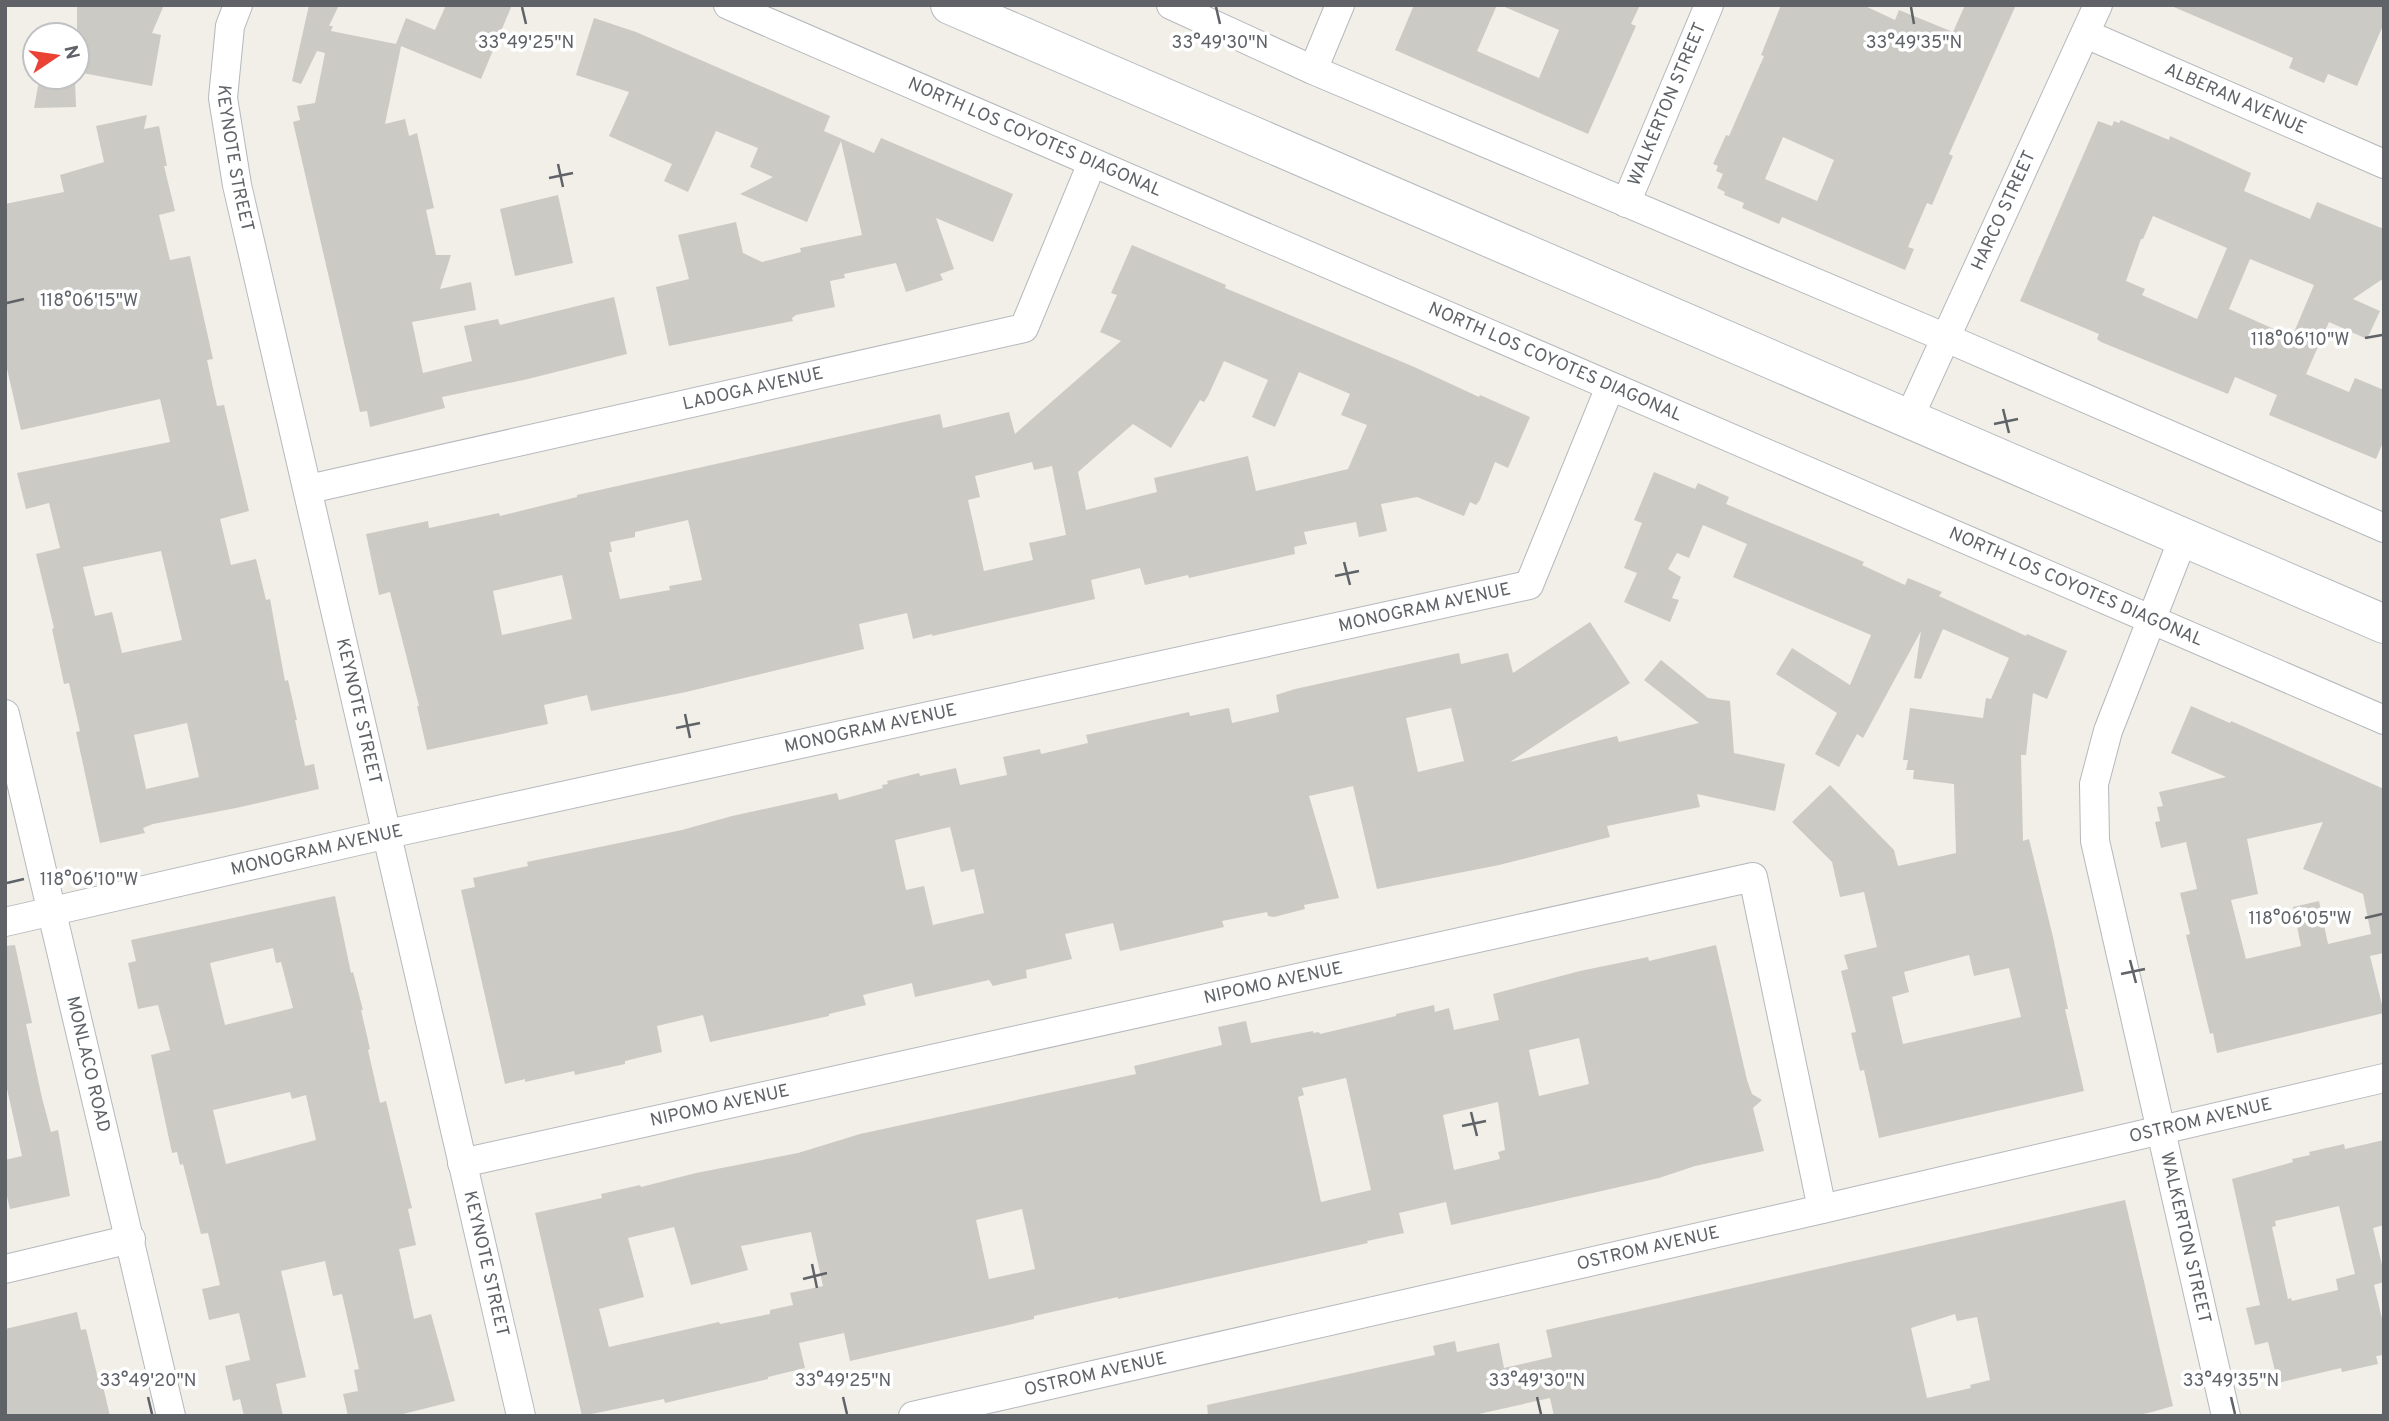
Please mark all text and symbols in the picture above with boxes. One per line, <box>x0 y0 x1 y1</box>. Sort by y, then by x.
street label: WALKERTON STREET <box>1623 19 1712 189</box>
north arrow <box>21 21 91 91</box>
text: 33°49'25"N <box>478 32 574 55</box>
text: 33°49'30"N <box>1172 32 1268 55</box>
text: 33°49'35"N <box>1866 32 1962 55</box>
text: N <box>57 43 84 62</box>
street label: ALBERAN AVENUE <box>2161 58 2310 140</box>
street label: NORTH LOS COYOTES DIAGONAL <box>904 72 1165 202</box>
street label: KEYNOTE STREET <box>211 84 259 234</box>
street label: HARCO STREET <box>1966 147 2041 274</box>
text: 118°06'15"W <box>40 290 138 313</box>
street label: NORTH LOS COYOTES DIAGONAL <box>1425 297 1686 427</box>
text: 118°06'10"W <box>2251 329 2349 352</box>
street label: LADOGA AVENUE <box>680 362 825 416</box>
street label: NORTH LOS COYOTES DIAGONAL <box>1945 522 2206 652</box>
street label: MONOGRAM AVENUE <box>1336 578 1513 638</box>
street label: KEYNOTE STREET <box>330 636 386 786</box>
street label: MONOGRAM AVENUE <box>782 699 959 759</box>
street label: MONOGRAM AVENUE <box>229 820 405 881</box>
text: 118°06'10"W <box>40 869 138 892</box>
text: 118°06'05"W <box>2248 908 2352 931</box>
street label: NIPOMO AVENUE <box>1202 957 1345 1010</box>
street label: MONLACO ROAD <box>61 994 115 1135</box>
street label: NIPOMO AVENUE <box>648 1079 791 1132</box>
street label: OSTROM AVENUE <box>2127 1093 2274 1148</box>
street label: WALKERTON STREET <box>2155 1150 2216 1326</box>
street label: KEYNOTE STREET <box>458 1189 514 1339</box>
street label: OSTROM AVENUE <box>1575 1221 1722 1276</box>
street label: OSTROM AVENUE <box>1022 1347 1169 1402</box>
text: 33°49'20"N <box>99 1370 197 1393</box>
text: 33°49'25"N <box>795 1370 891 1393</box>
text: 33°49'30"N <box>1489 1370 1585 1393</box>
text: 33°49'35"N <box>2183 1370 2279 1393</box>

